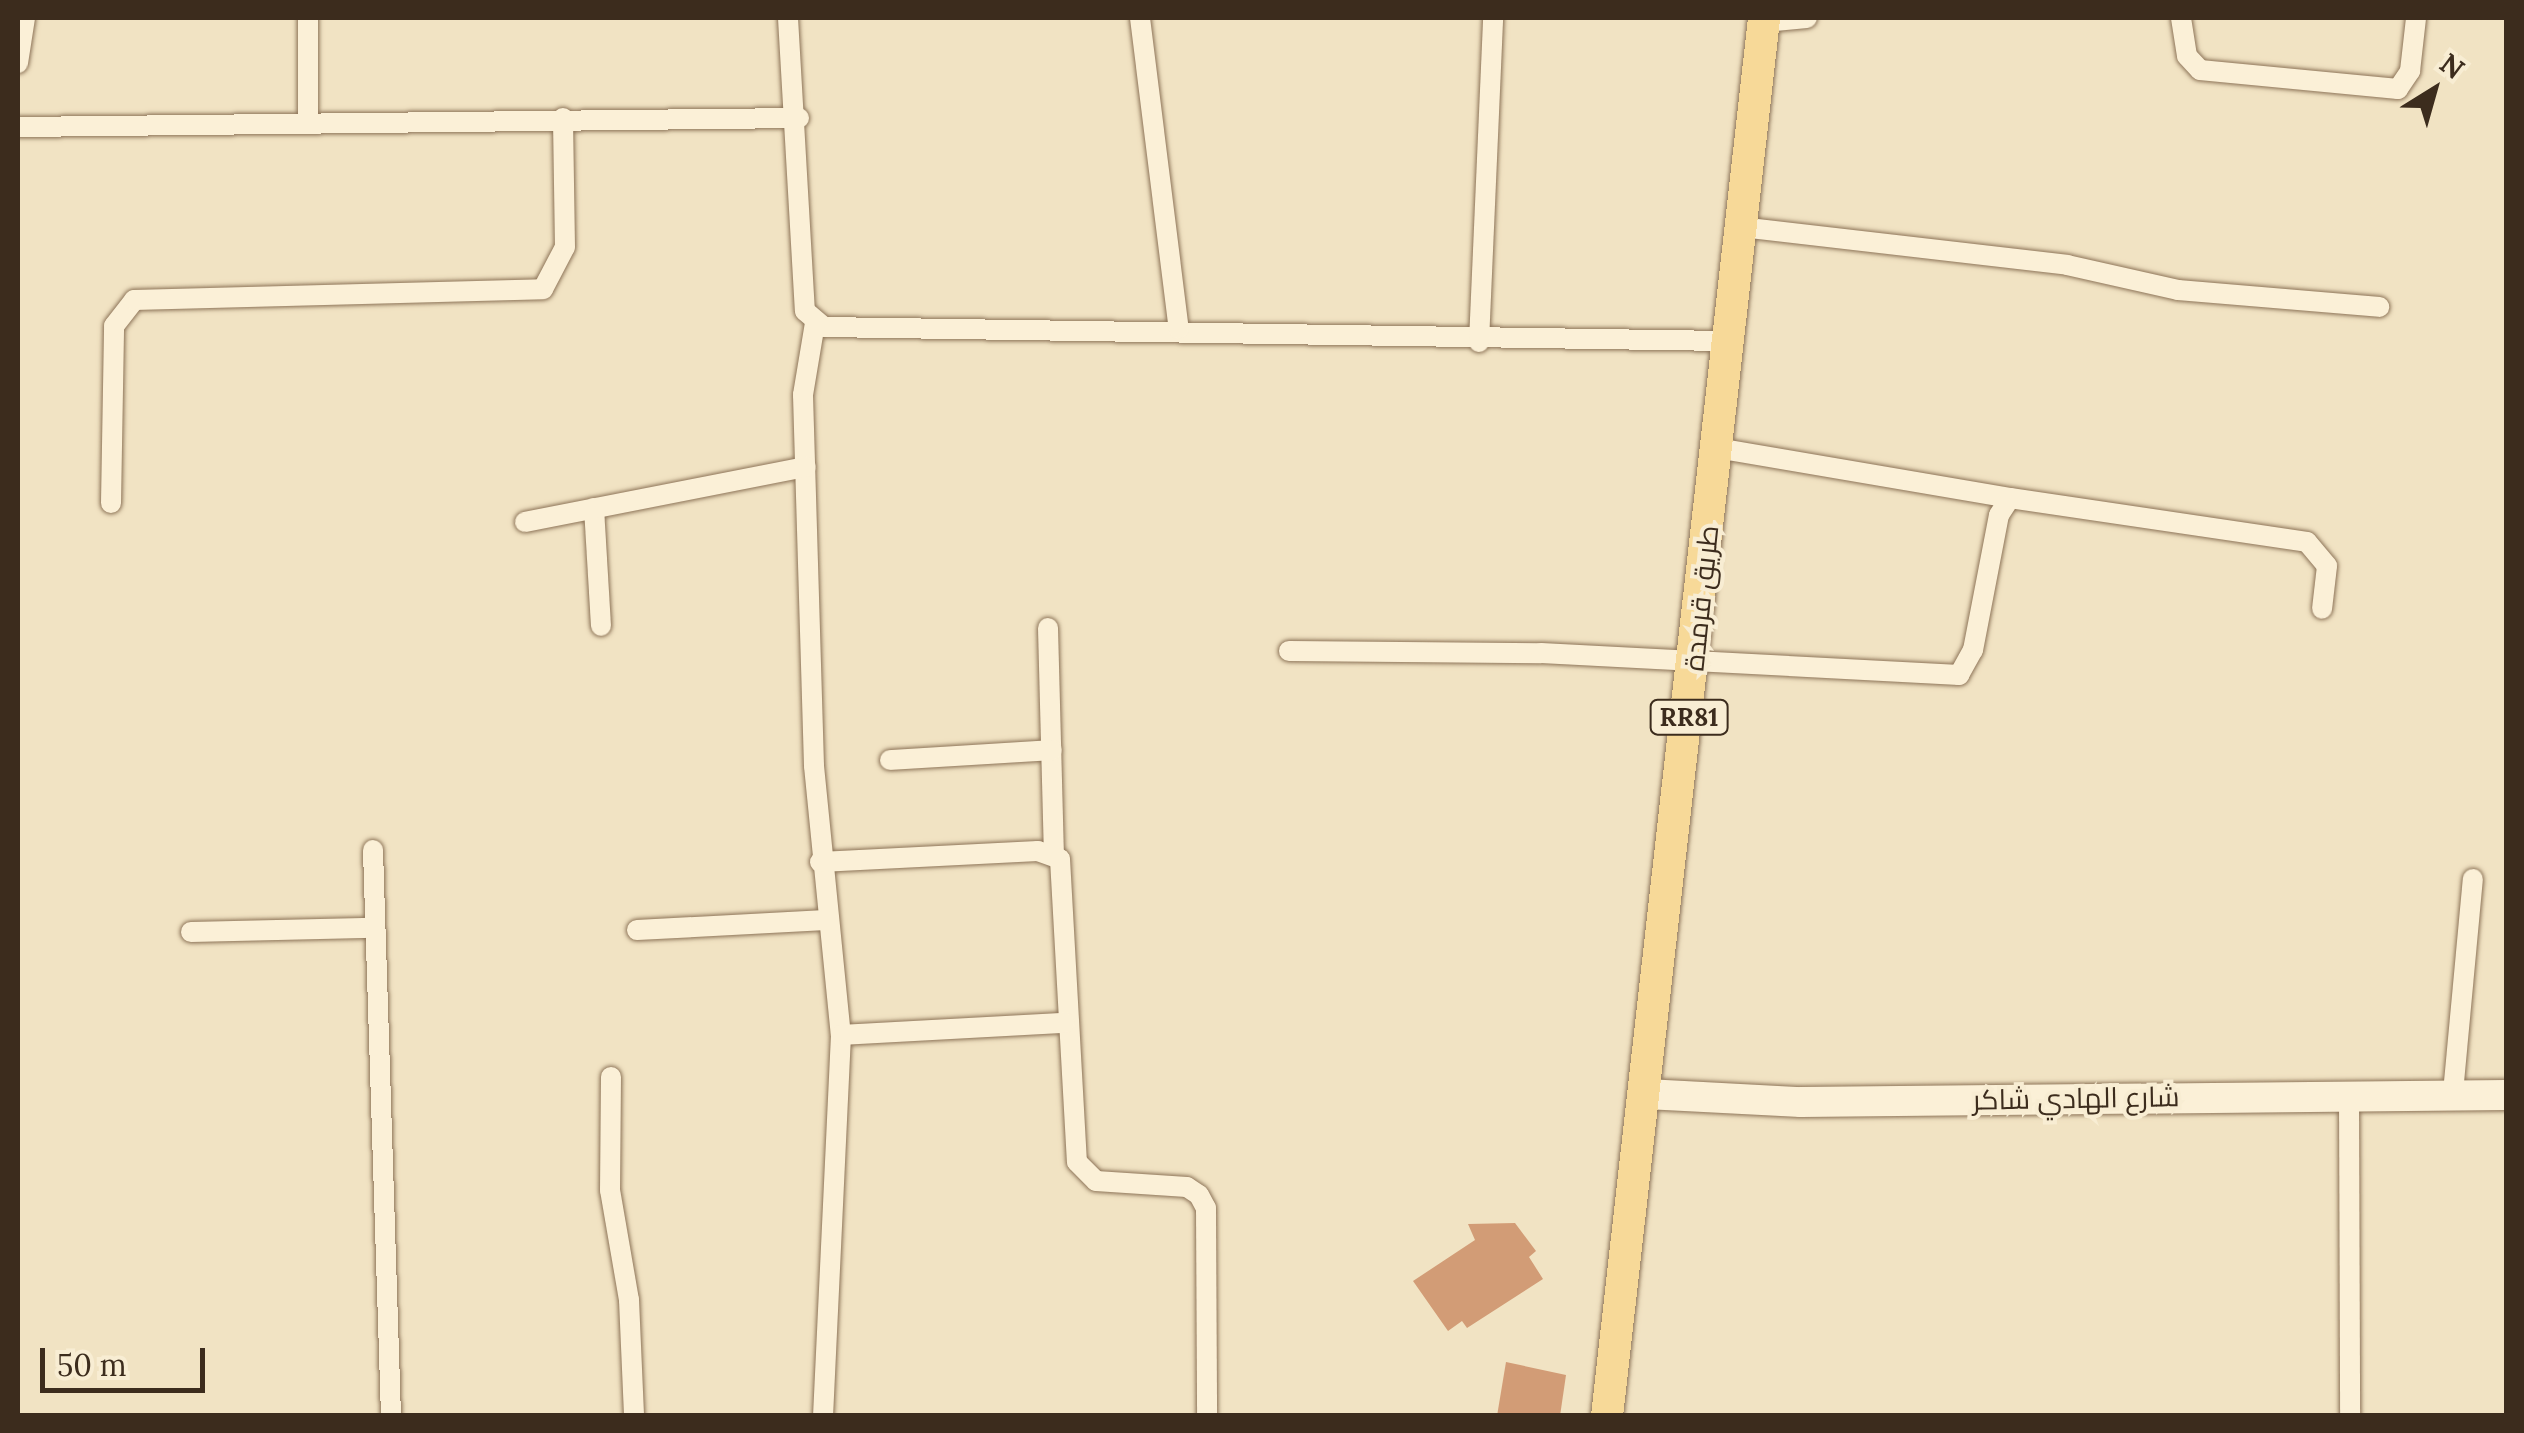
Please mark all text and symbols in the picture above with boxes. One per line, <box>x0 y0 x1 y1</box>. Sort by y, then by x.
north arrow <box>2384 40 2484 140</box>
text: N <box>2433 45 2472 87</box>
street label: طريق قرمدة <box>1677 524 1725 672</box>
road number: RR81 <box>1649 697 1729 737</box>
street label: شارع الهادي شاكر <box>1972 1079 2180 1117</box>
scale bar <box>45 1328 210 1390</box>
text: 50 m <box>57 1346 127 1384</box>

